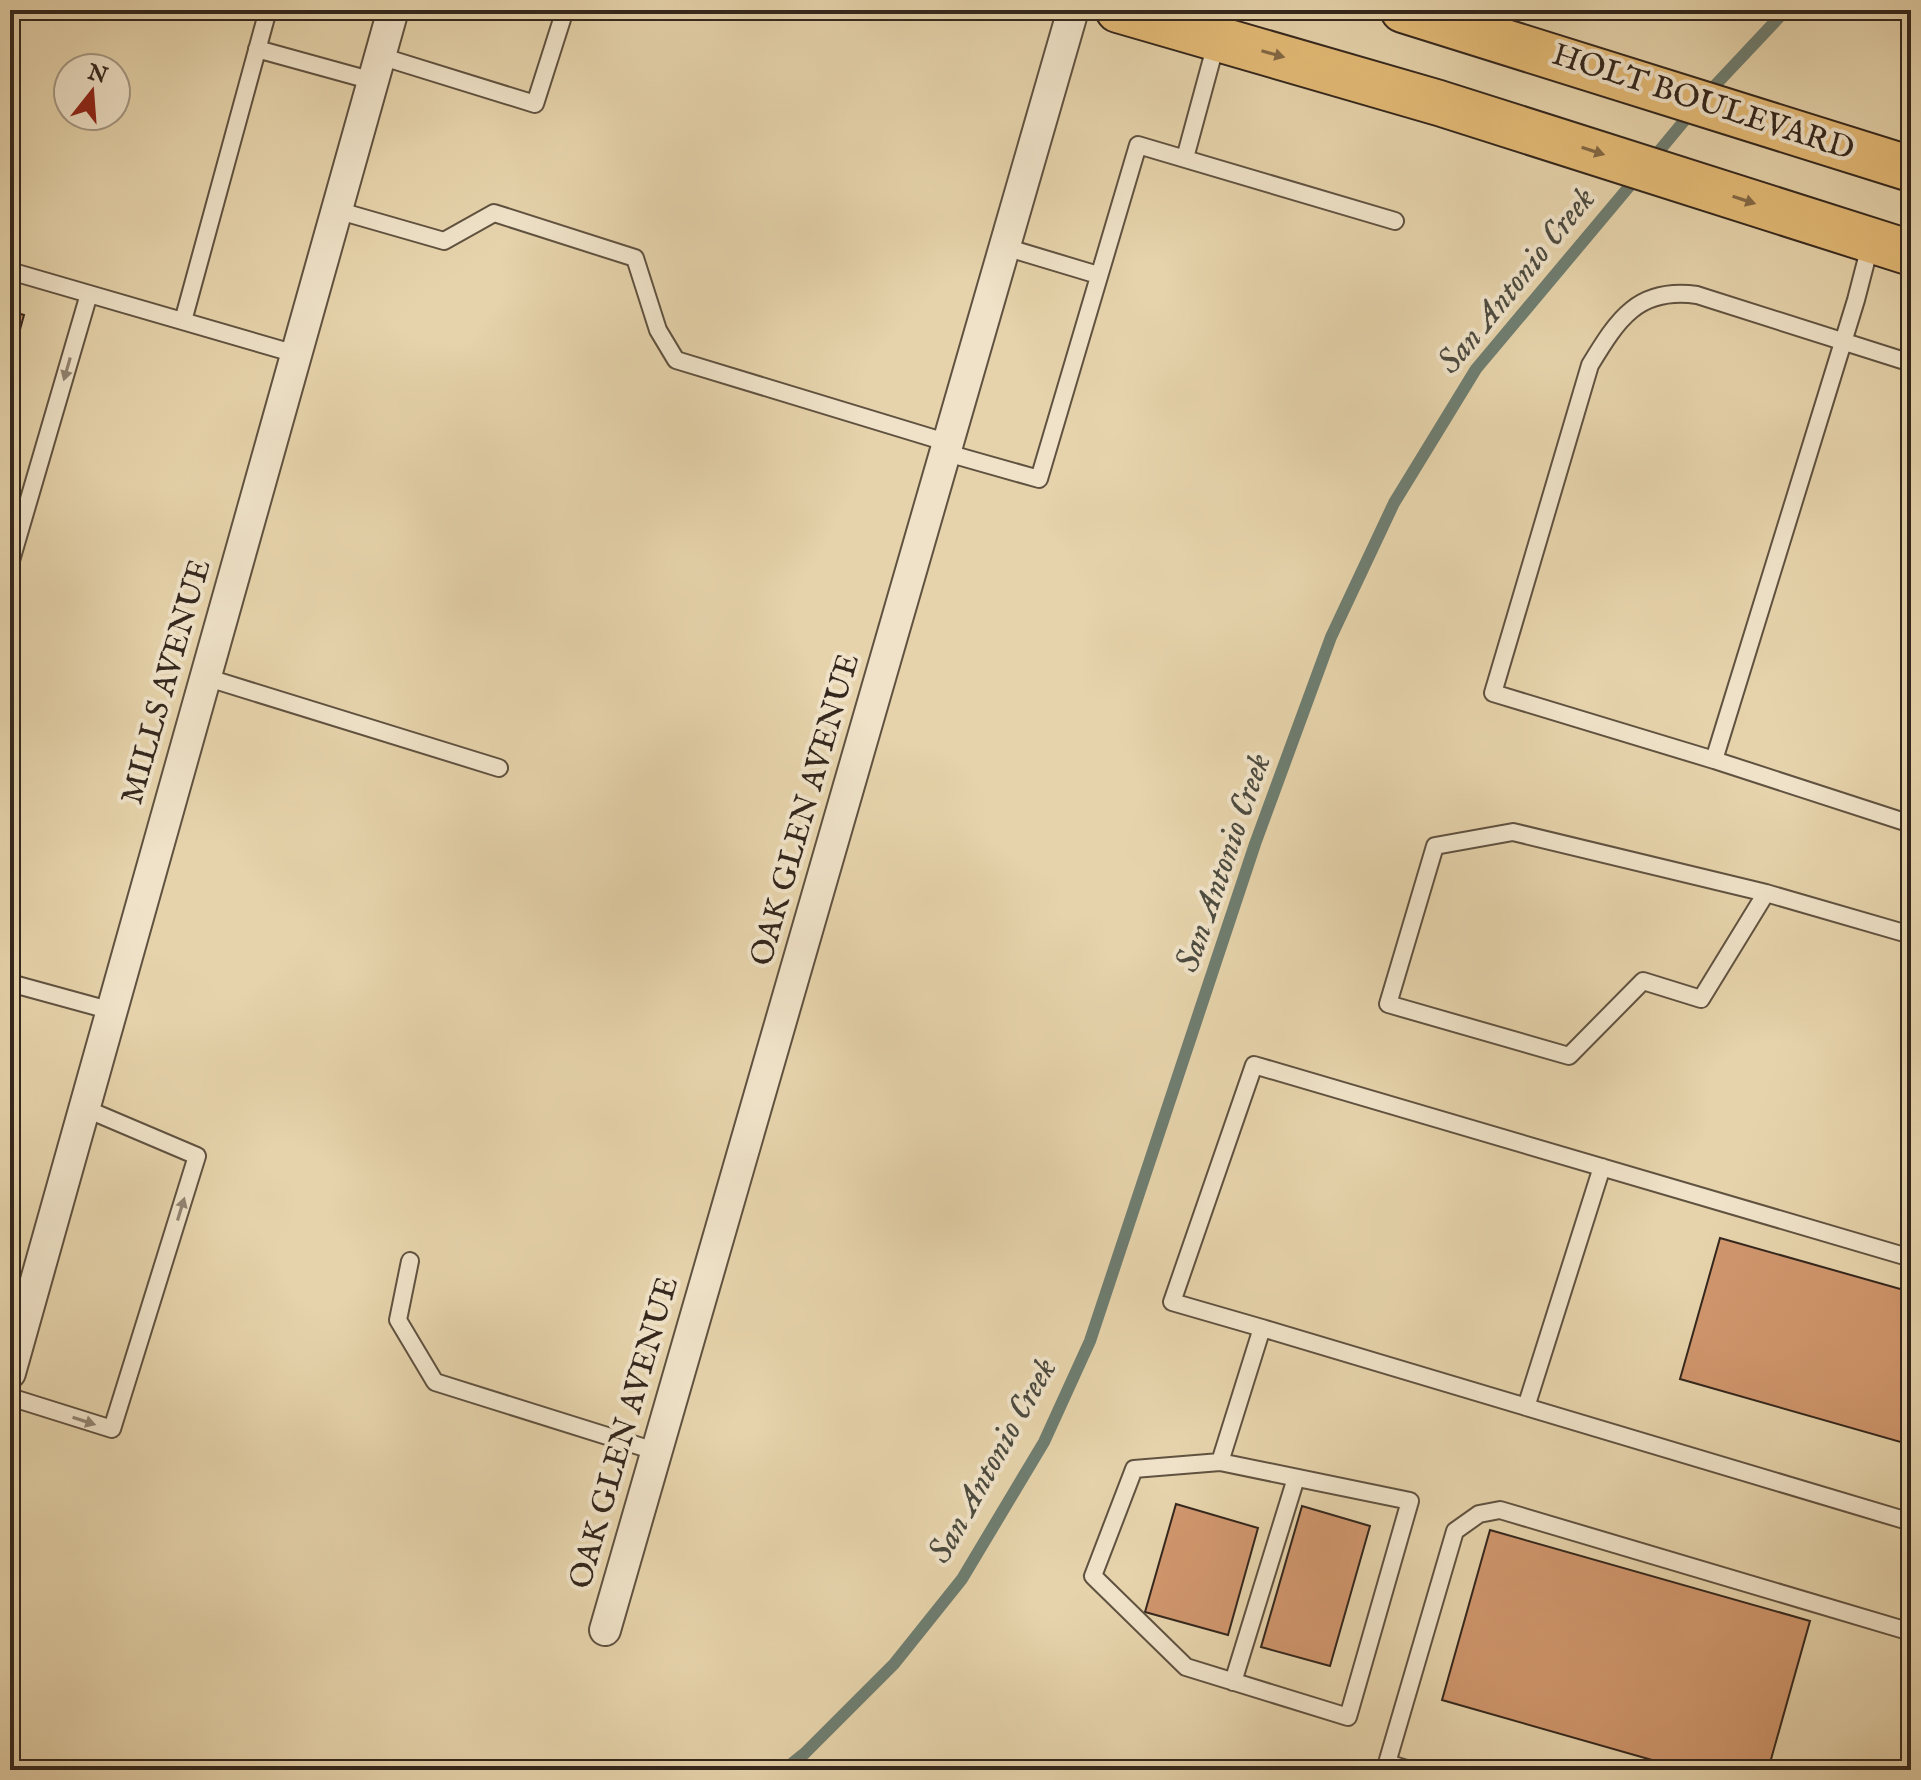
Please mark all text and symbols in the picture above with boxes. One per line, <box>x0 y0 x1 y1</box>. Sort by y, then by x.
street label: HOLT BOULEVARD <box>1547 35 1859 171</box>
one-way arrow <box>1262 48 1286 61</box>
north arrow <box>52 52 132 132</box>
text: N <box>83 58 110 91</box>
one-way arrow <box>1581 145 1605 158</box>
water label: San Antonio Creek <box>1429 179 1606 383</box>
one-way arrow <box>1733 194 1757 206</box>
one-way arrow <box>60 357 73 381</box>
street label: MILLS AVENUE <box>112 555 222 809</box>
street label: OAK GLEN AVENUE <box>742 649 870 971</box>
water label: San Antonio Creek <box>1167 748 1282 978</box>
one-way arrow <box>175 1196 188 1220</box>
street label: OAK GLEN AVENUE <box>561 1272 689 1594</box>
water label: San Antonio Creek <box>919 1351 1067 1571</box>
one-way arrow <box>73 1415 97 1427</box>

